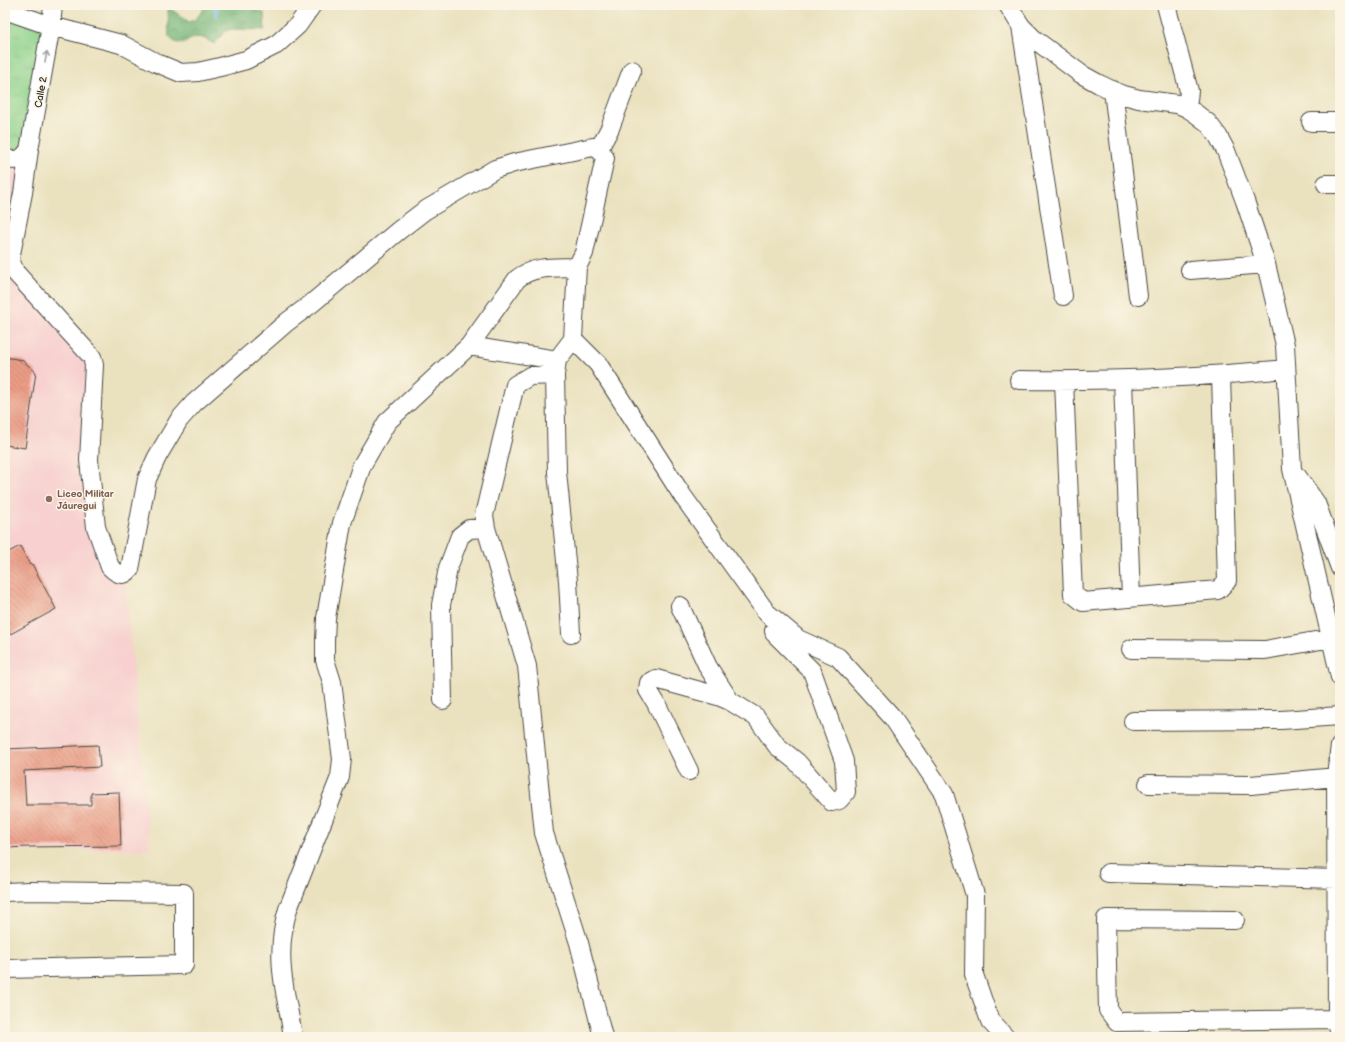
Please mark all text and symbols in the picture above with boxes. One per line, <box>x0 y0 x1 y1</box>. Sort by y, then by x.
one-way arrow <box>42 51 50 64</box>
street label: Calle 2 <box>32 75 50 109</box>
place label: Liceo Militar Jáuregui <box>57 488 115 512</box>
marker: Liceo Militar Jáuregui <box>44 494 54 504</box>

